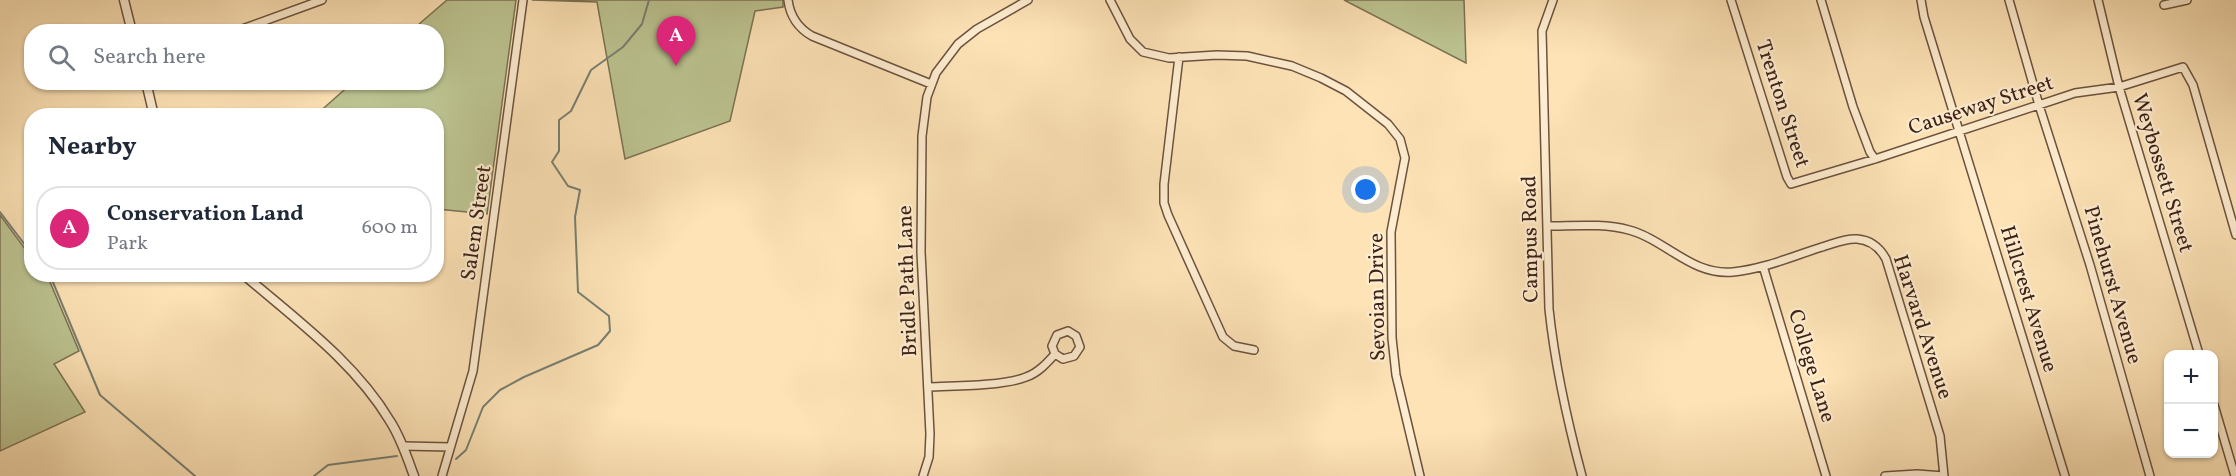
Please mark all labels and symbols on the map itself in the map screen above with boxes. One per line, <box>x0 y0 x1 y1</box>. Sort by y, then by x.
pin: A <box>656 16 696 66</box>
street label: Trenton Street <box>1748 36 1816 172</box>
street label: Causeway Street <box>1905 69 2057 143</box>
street label: Weybossett Street <box>2124 90 2200 256</box>
street label: Salem Street <box>455 163 499 283</box>
your location <box>1351 175 1380 204</box>
street label: Campus Road <box>1515 175 1547 303</box>
street label: Pinehurst Avenue <box>2076 202 2148 368</box>
street label: Bridle Path Lane <box>891 205 925 357</box>
street label: Hillcrest Avenue <box>1992 222 2064 376</box>
street label: Sevoian Drive <box>1362 233 1394 361</box>
street label: Harvard Avenue <box>1885 251 1959 403</box>
street label: College Lane <box>1780 306 1842 426</box>

